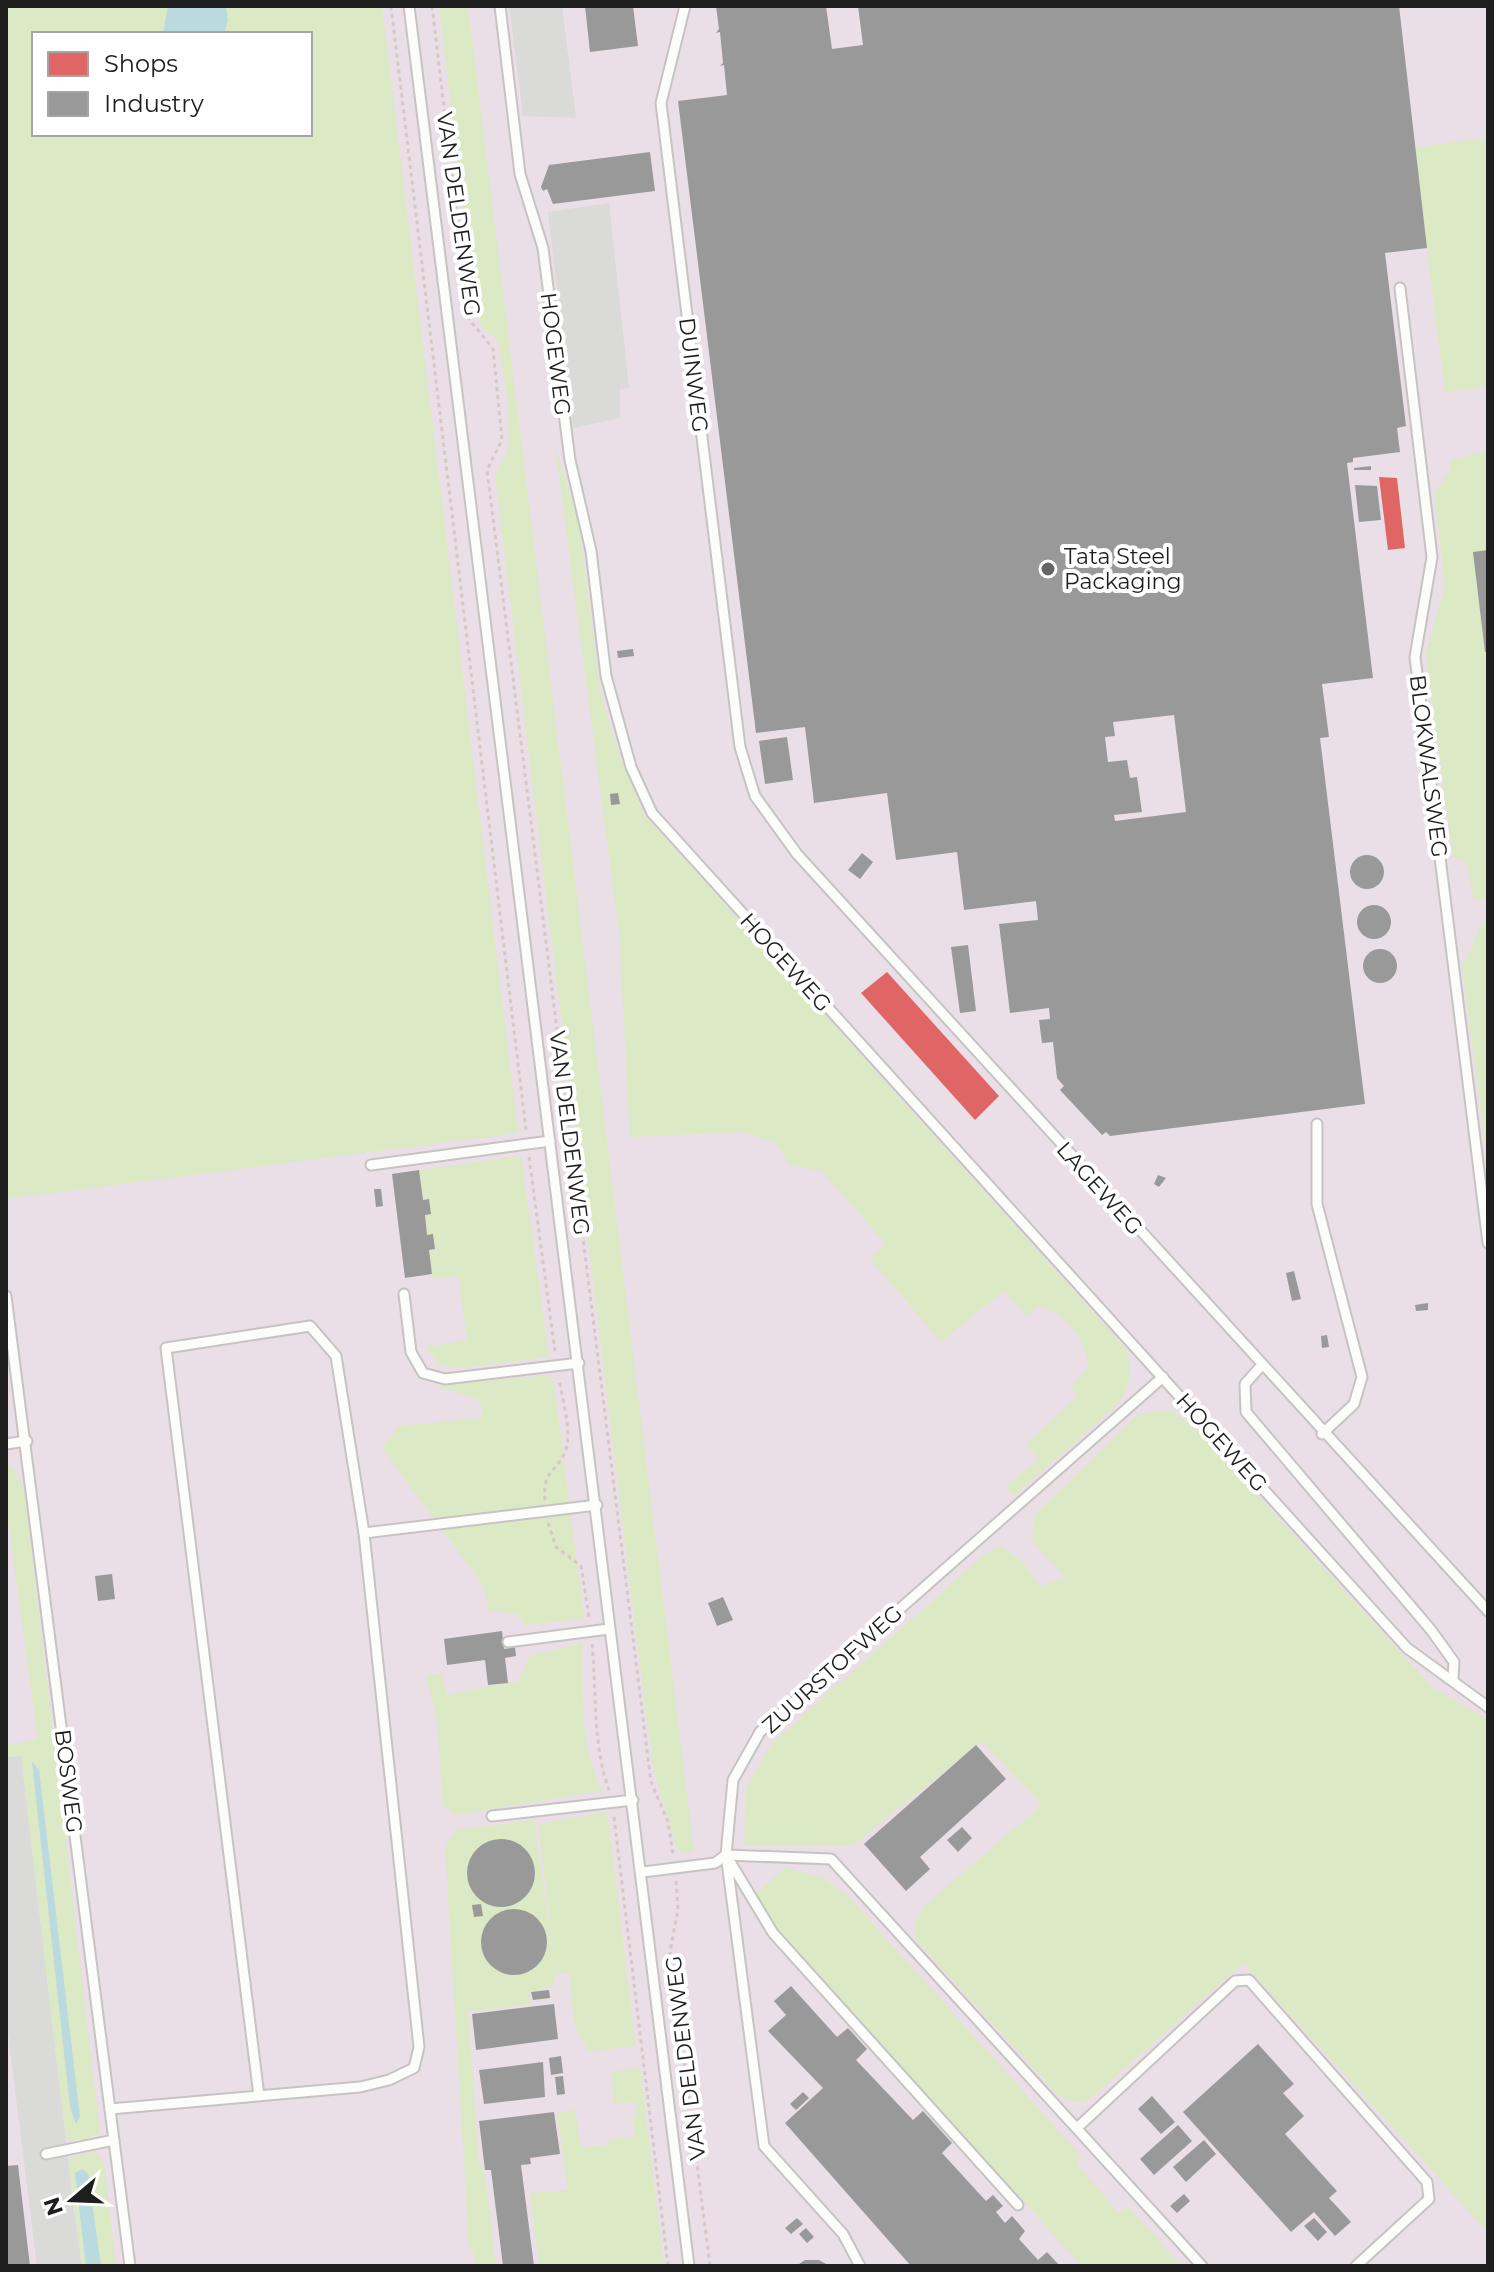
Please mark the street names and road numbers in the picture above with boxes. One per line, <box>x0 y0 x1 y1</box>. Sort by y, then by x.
street label: VAN DELDENWEG <box>431 110 486 318</box>
street label: HOGEWEG <box>535 291 576 417</box>
street label: DUINWEG <box>673 316 714 434</box>
street label: BLOKWALSWEG <box>1404 673 1453 859</box>
street label: HOGEWEG <box>734 907 837 1017</box>
street label: VAN DELDENWEG <box>544 1029 595 1237</box>
street label: LAGEWEG <box>1051 1136 1148 1240</box>
street label: HOGEWEG <box>1170 1387 1273 1497</box>
street label: ZUURSTOFWEG <box>757 1599 908 1739</box>
street label: BOSWEG <box>49 1728 88 1835</box>
street label: VAN DELDENWEG <box>660 1954 711 2162</box>

